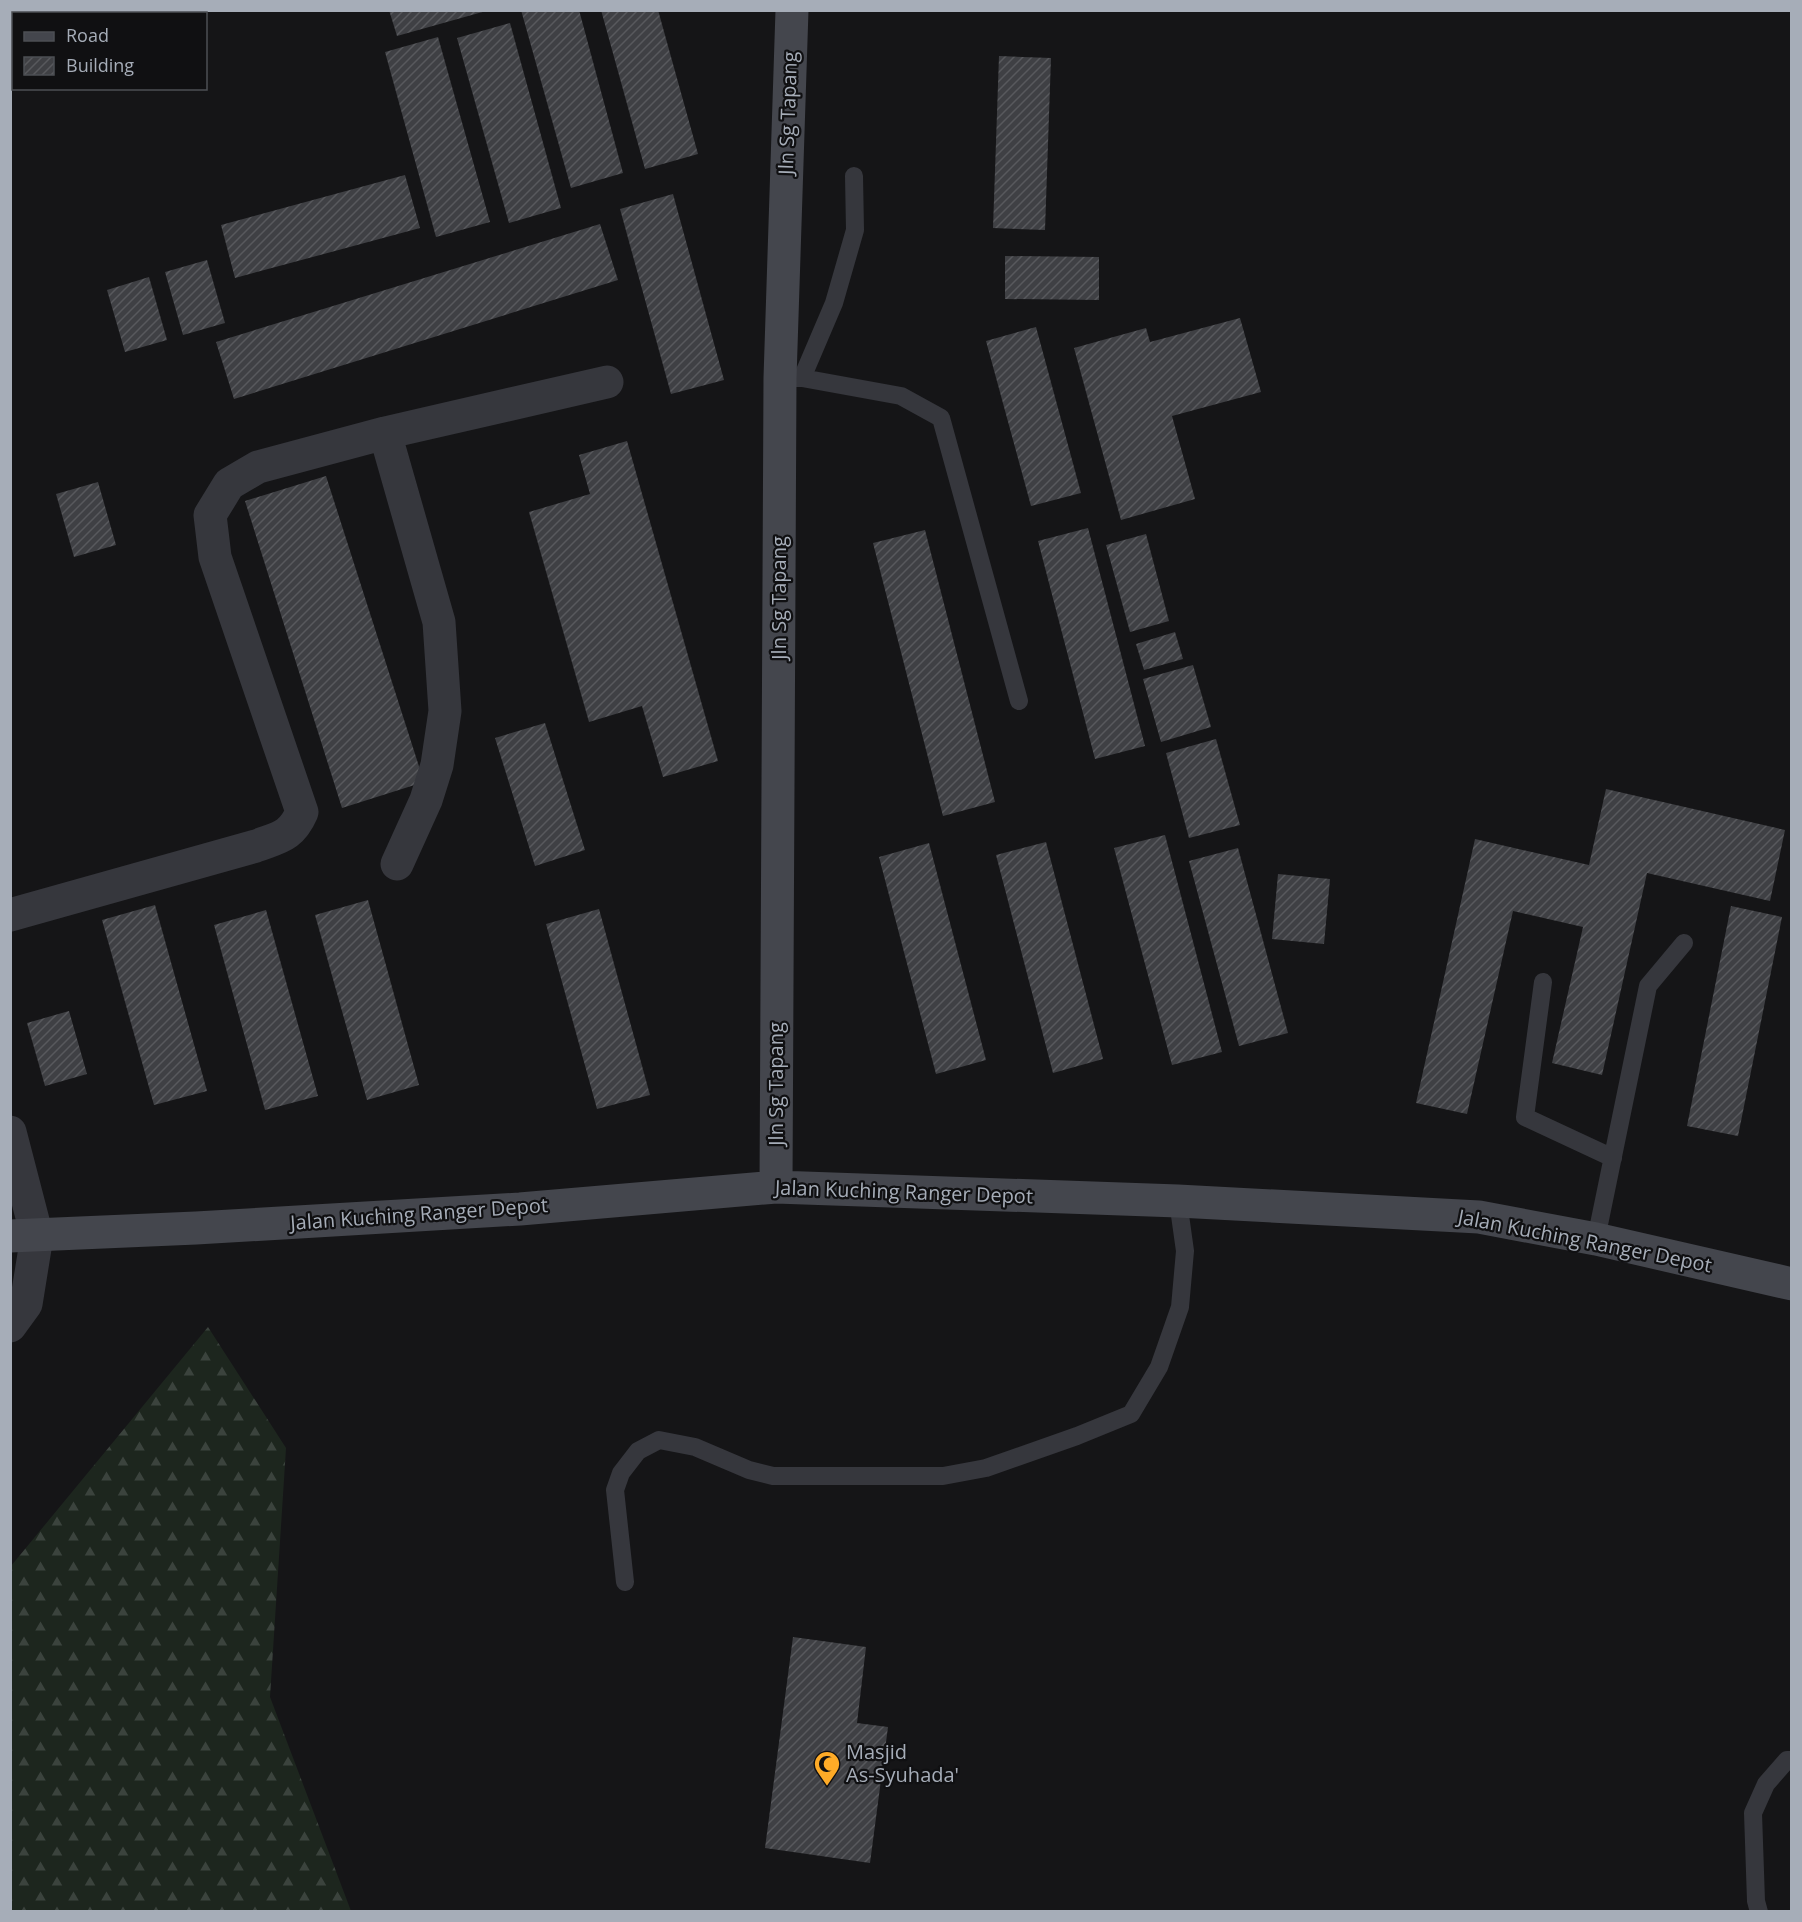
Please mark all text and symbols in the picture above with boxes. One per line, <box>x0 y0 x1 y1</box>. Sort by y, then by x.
legend <box>12 12 207 90</box>
text: Road <box>66 23 109 47</box>
street label: Jln Sg Tapang <box>772 51 803 177</box>
text: Building <box>66 53 134 77</box>
street label: Jln Sg Tapang <box>765 536 792 662</box>
street label: Jln Sg Tapang <box>762 1022 789 1148</box>
street label: Jalan Kuching Ranger Depot <box>773 1173 1033 1209</box>
street label: Jalan Kuching Ranger Depot <box>287 1191 549 1236</box>
street label: Jalan Kuching Ranger Depot <box>1454 1202 1714 1278</box>
place label: Masjid As-Syuhada' <box>846 1738 959 1788</box>
mosque icon: Masjid As-Syuhada' <box>812 1749 842 1787</box>

